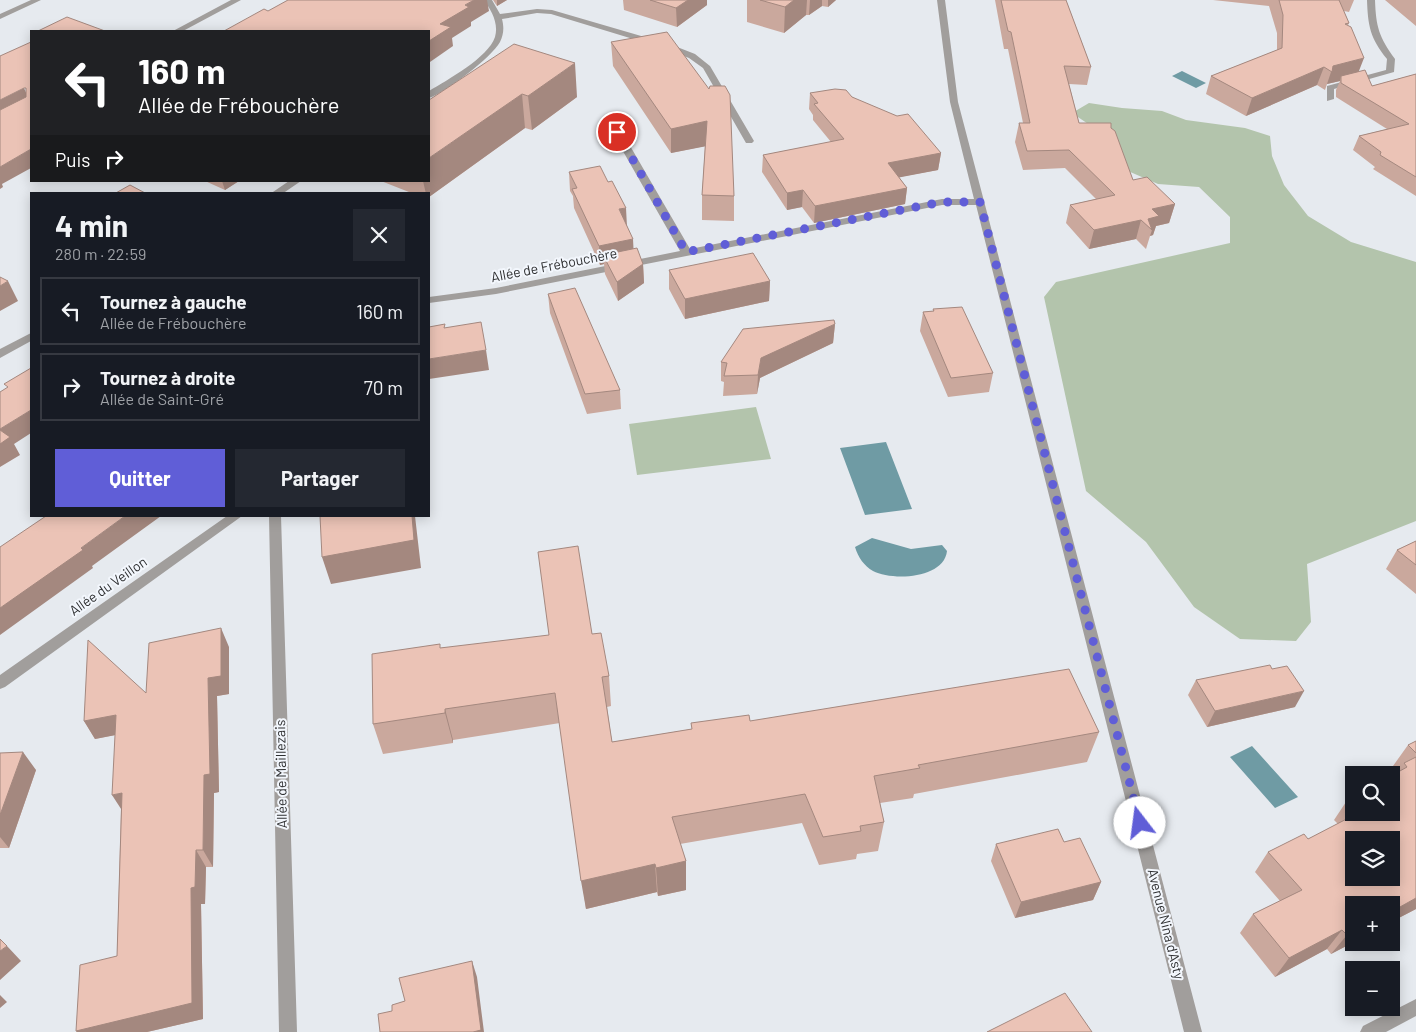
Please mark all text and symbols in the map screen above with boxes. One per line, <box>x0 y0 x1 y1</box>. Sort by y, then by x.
text: 160 m <box>138 49 225 91</box>
icon: left <box>55 50 120 115</box>
text: Allée de Frébouchère <box>138 91 339 117</box>
pin <box>596 111 638 153</box>
icon: arrive <box>603 118 631 146</box>
icon: right <box>100 145 128 173</box>
text: Puis <box>55 148 90 171</box>
text: 4 min <box>55 207 128 243</box>
button: close <box>353 209 405 261</box>
text: 280 m · 22:59 <box>55 244 146 263</box>
street label: Allée de Frébouchère <box>489 244 618 285</box>
text: Tournez à gauche <box>100 290 247 313</box>
icon: left <box>57 297 85 325</box>
text: 160 m <box>356 300 403 323</box>
text: Allée de Frébouchère <box>100 313 247 332</box>
text: Tournez à droite <box>100 366 236 389</box>
icon: right <box>57 373 85 401</box>
text: 70 m <box>364 376 403 399</box>
text: Allée de Saint-Gré <box>100 389 224 408</box>
button: Quitter <box>55 449 225 507</box>
button: Partager <box>235 449 405 507</box>
street label: Allée du Veillon <box>66 553 150 619</box>
street label: Allée de Maillezais <box>271 719 290 829</box>
map controls <box>1345 766 1400 1016</box>
button: search <box>1345 766 1400 821</box>
position arrow <box>1113 796 1165 848</box>
button: layers <box>1345 831 1400 886</box>
street label: Avenue Nina d'Asty <box>1145 867 1189 981</box>
button: + <box>1345 896 1400 951</box>
button: − <box>1345 961 1400 1016</box>

